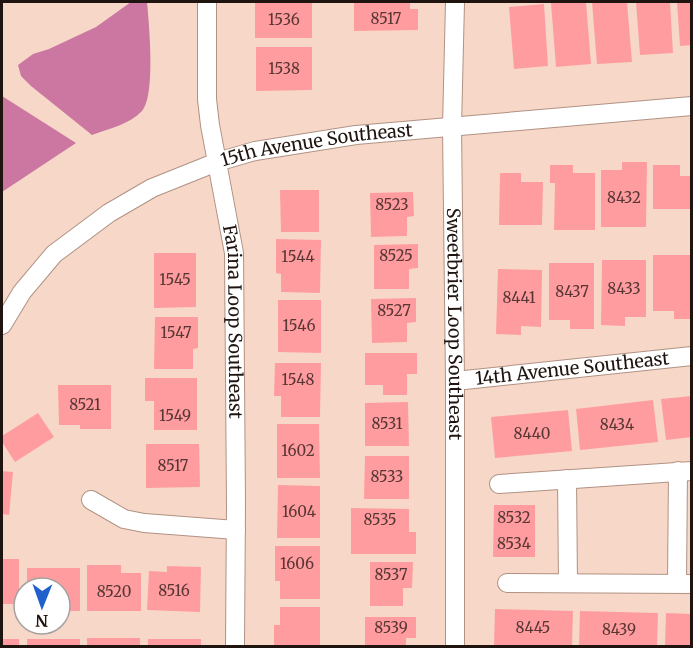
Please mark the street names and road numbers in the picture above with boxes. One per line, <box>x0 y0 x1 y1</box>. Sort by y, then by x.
street label: 15th Avenue Southeast <box>218 118 413 171</box>
street label: Sweetbrier Loop Southeast <box>442 208 467 440</box>
street label: Farina Loop Southeast <box>218 223 247 419</box>
street label: 14th Avenue Southeast <box>474 346 670 390</box>

